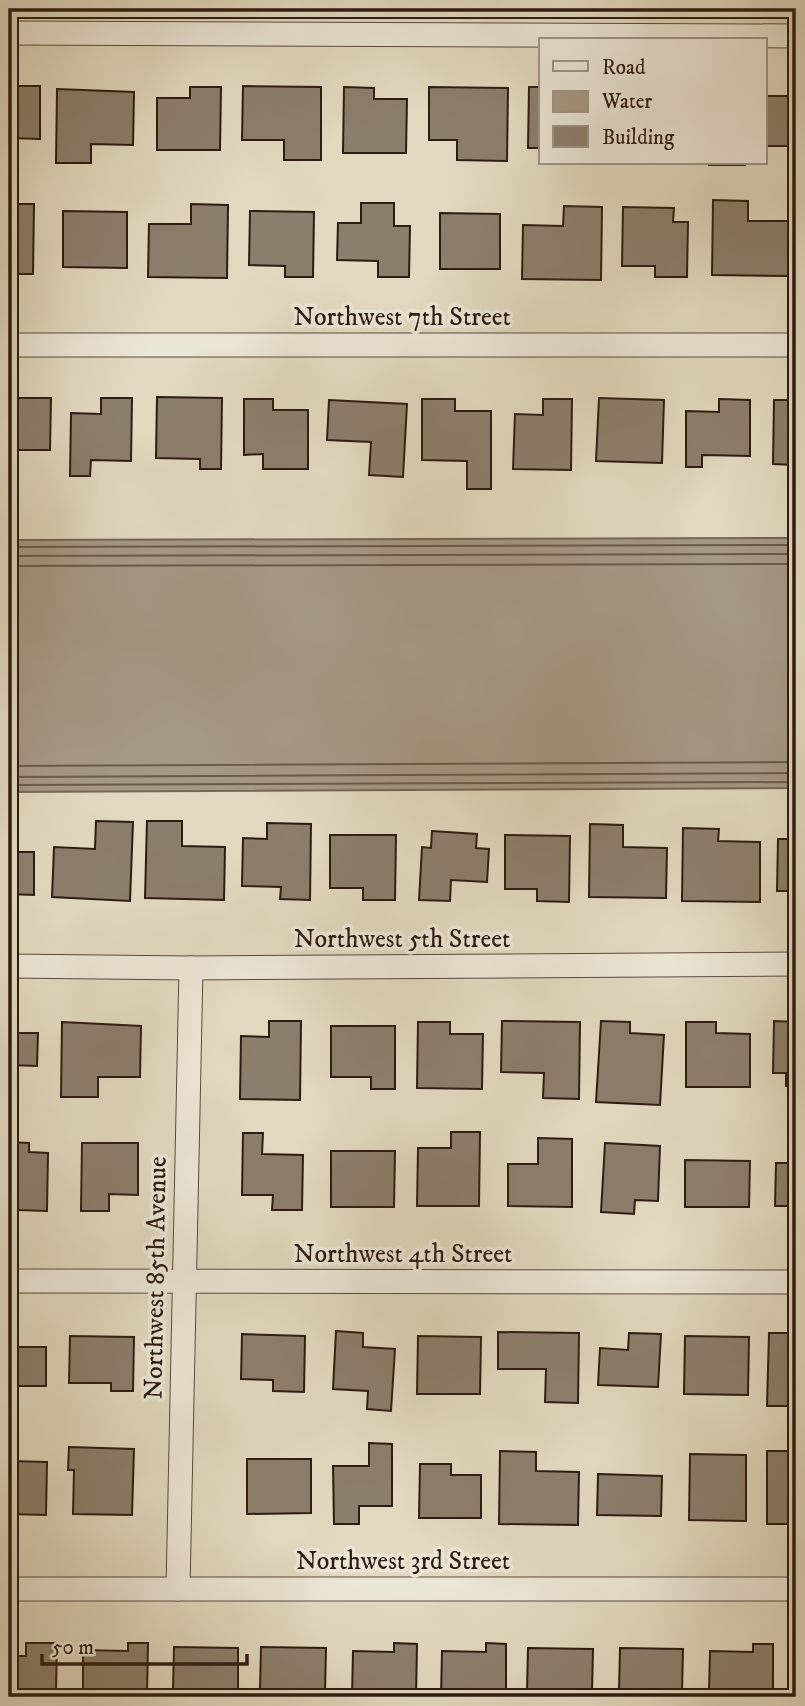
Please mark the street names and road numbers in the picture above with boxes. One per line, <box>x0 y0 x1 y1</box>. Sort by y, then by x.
street label: Northwest 7th Street <box>293 301 511 334</box>
street label: Northwest 5th Street <box>294 923 510 956</box>
street label: Northwest 85th Avenue <box>137 1156 175 1400</box>
street label: Northwest 4th Street <box>294 1238 512 1271</box>
street label: Northwest 3rd Street <box>296 1545 510 1578</box>

